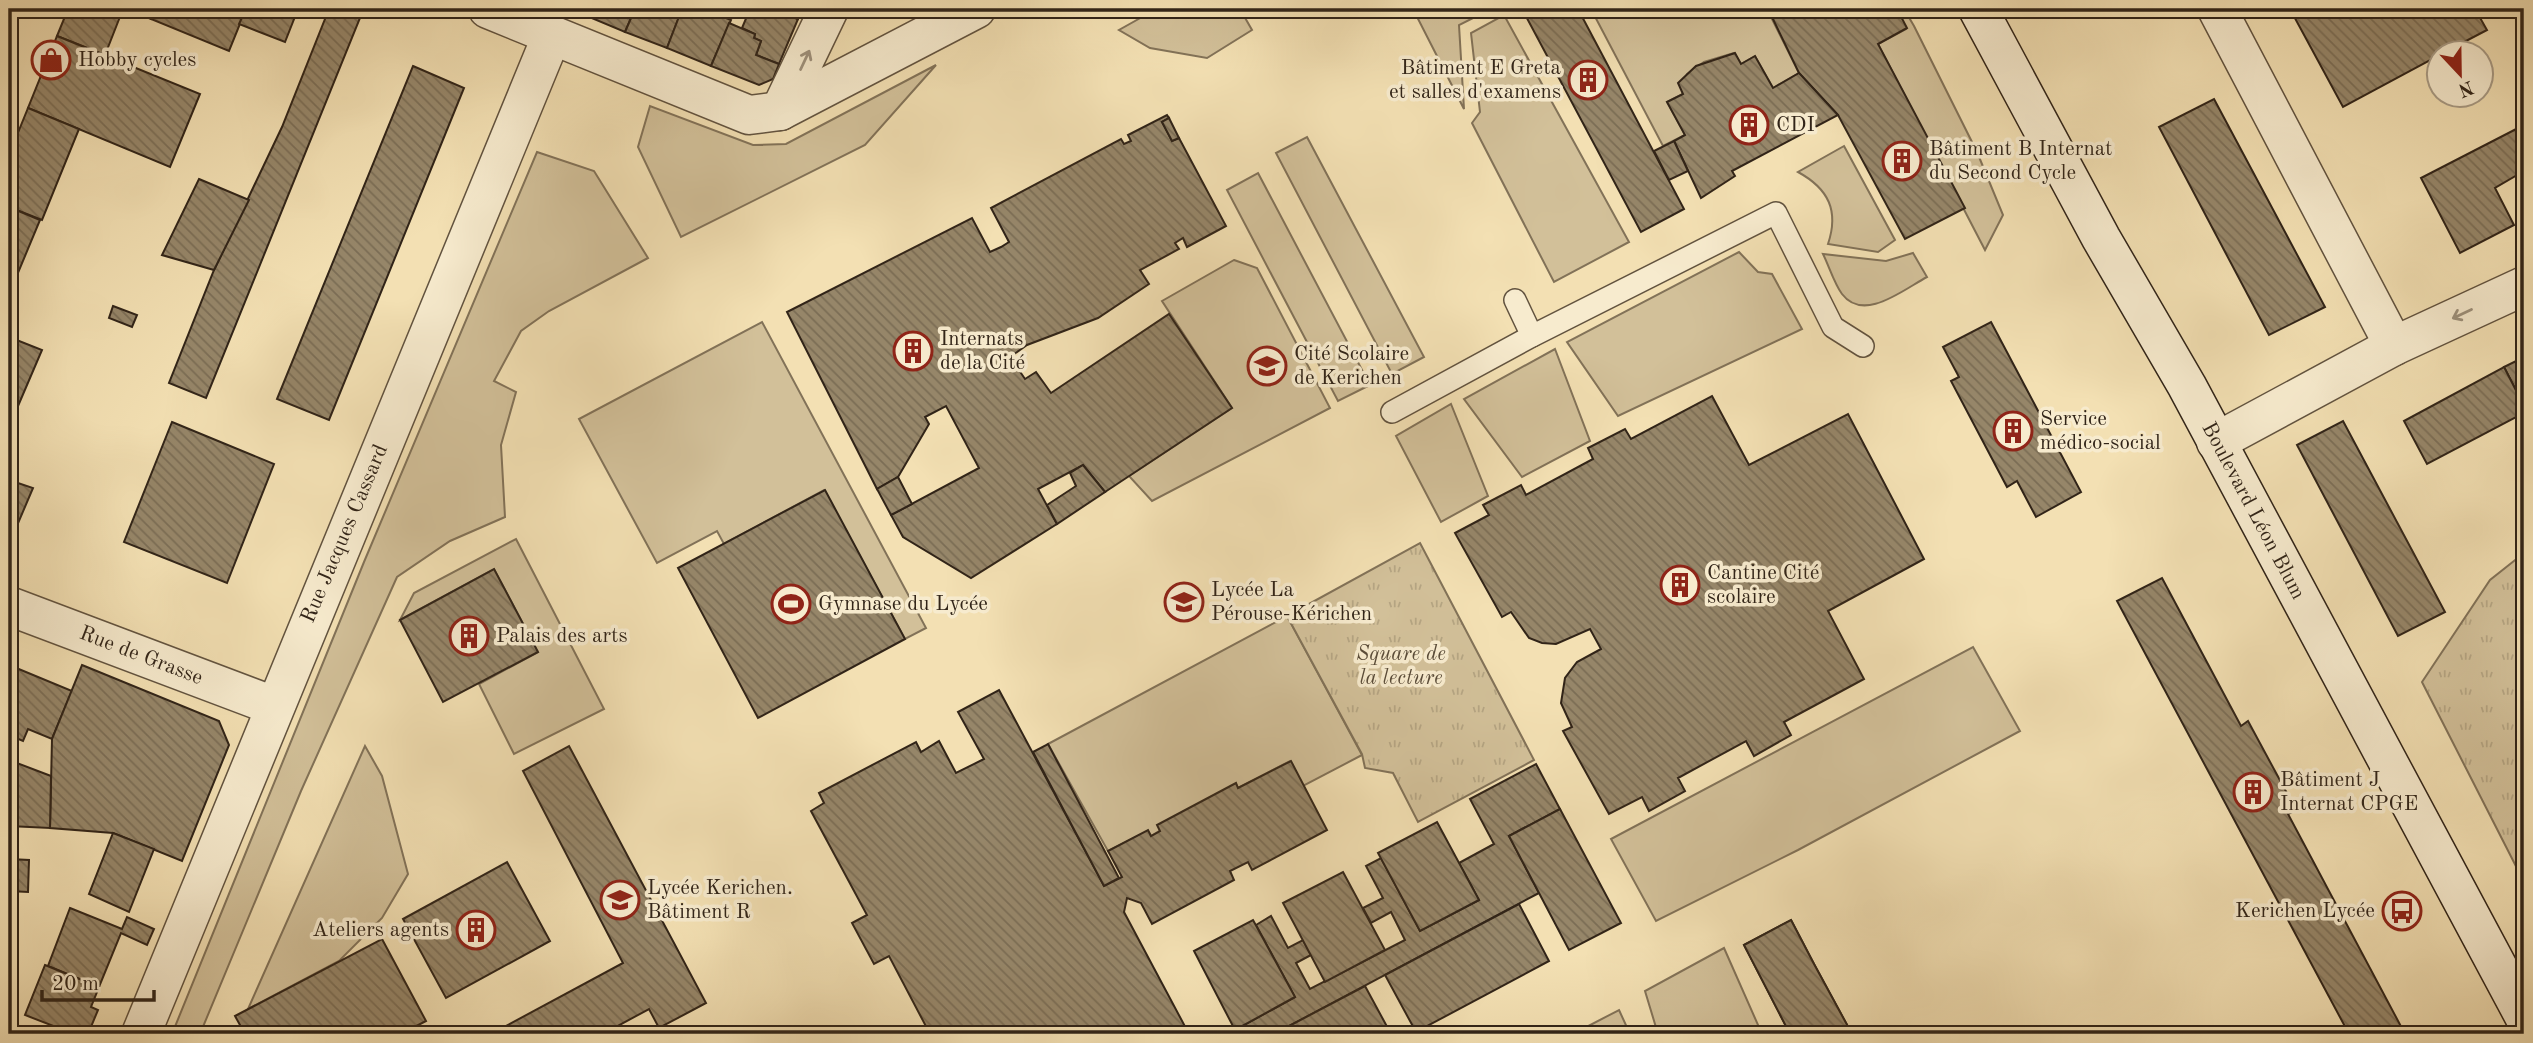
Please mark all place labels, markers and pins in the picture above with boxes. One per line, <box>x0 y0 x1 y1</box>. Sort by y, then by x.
shop icon: Hobby cycles <box>30 39 72 81</box>
place label: Hobby cycles <box>78 50 196 71</box>
place label: Bâtiment E Greta et salles d'examens <box>1389 58 1561 103</box>
building icon: Bâtiment E Greta et salles d'examens <box>1567 59 1609 101</box>
building icon: CDI <box>1728 104 1770 146</box>
place label: CDI <box>1776 115 1815 136</box>
place label: Bâtiment B Internat du Second Cycle <box>1929 139 2112 184</box>
building icon: Bâtiment B Internat du Second Cycle <box>1881 140 1923 182</box>
place label: Internats de la Cité <box>940 329 1025 374</box>
building icon: Internats de la Cité <box>892 330 934 372</box>
place label: Cité Scolaire de Kerichen <box>1294 344 1409 389</box>
school or university icon: Cité Scolaire de Kerichen <box>1246 345 1288 387</box>
place label: Service médico-social <box>2040 409 2161 454</box>
building icon: Service médico-social <box>1992 410 2034 452</box>
place label: Cantine Cité scolaire <box>1707 563 1819 608</box>
building icon: Cantine Cité scolaire <box>1659 564 1701 606</box>
place label: Lycée La Pérouse-Kérichen <box>1211 580 1372 625</box>
school or university icon: Lycée La Pérouse-Kérichen <box>1163 581 1205 623</box>
sports icon: Gymnase du Lycée <box>770 583 812 625</box>
place label: Gymnase du Lycée <box>818 594 988 615</box>
building icon: Palais des arts <box>448 615 490 657</box>
place label: Palais des arts <box>496 626 628 647</box>
place label: Bâtiment J Internat CPGE <box>2280 770 2418 815</box>
building icon: Bâtiment J Internat CPGE <box>2232 771 2274 813</box>
place label: Lycée Kerichen. Bâtiment R <box>647 878 793 923</box>
school or university icon: Lycée Kerichen. Bâtiment R <box>599 879 641 921</box>
bus stop icon: Kerichen Lycée <box>2381 890 2423 932</box>
place label: Kerichen Lycée <box>2235 901 2375 922</box>
building icon: Ateliers agents <box>455 909 497 951</box>
place label: Ateliers agents <box>312 920 449 941</box>

